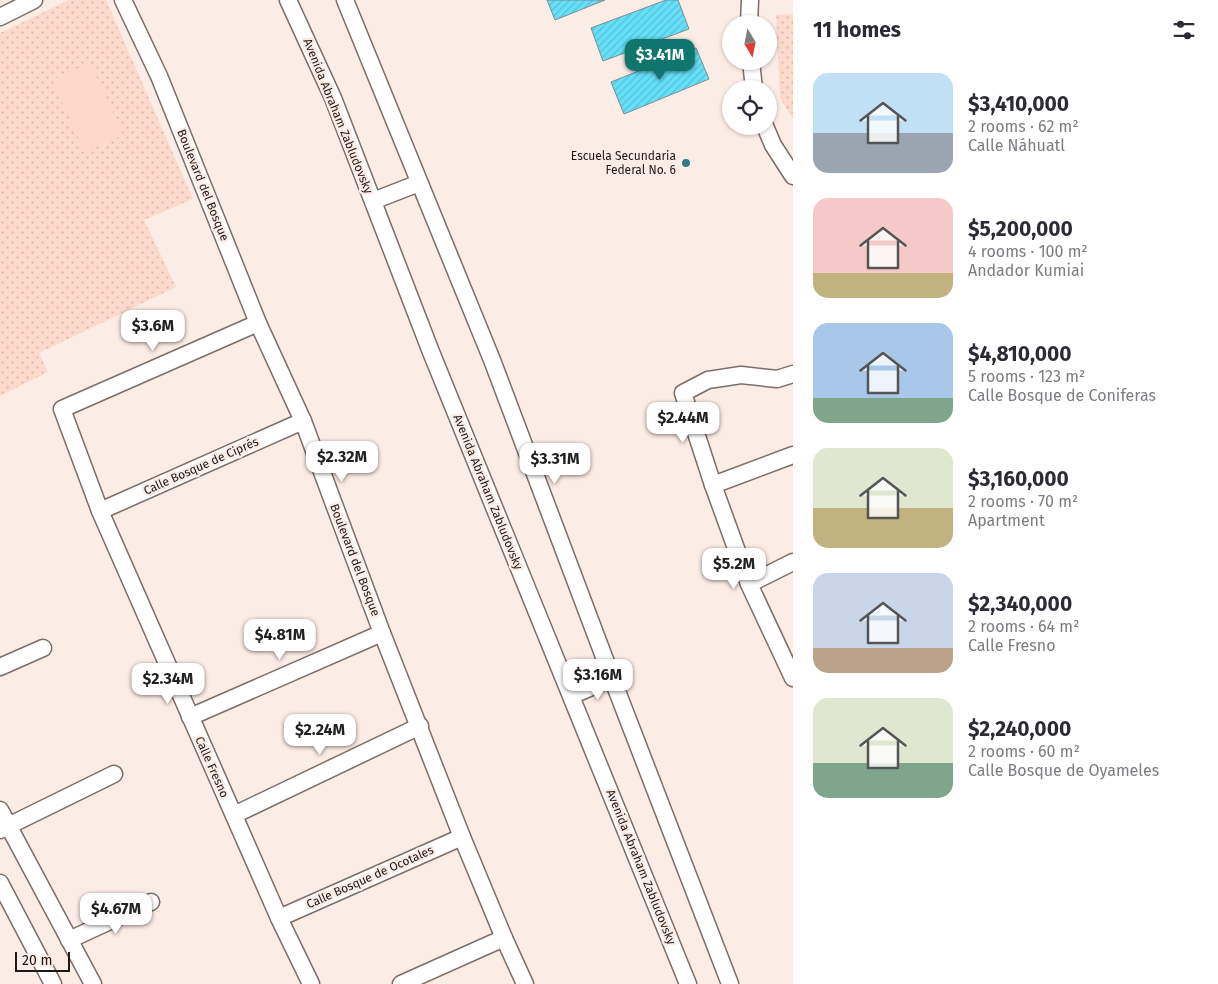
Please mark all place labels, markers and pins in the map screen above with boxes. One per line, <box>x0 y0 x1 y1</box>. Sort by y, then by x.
pin: $3.41M <box>619 38 701 81</box>
place label: Escuela Secundaria Federal No. 6 <box>571 149 676 177</box>
marker: Escuela Secundaria Federal No. 6 <box>680 157 692 169</box>
pin: $3.6M <box>118 310 188 352</box>
pin: $2.44M <box>642 402 724 444</box>
pin: $2.32M <box>301 440 383 483</box>
pin: $3.31M <box>514 442 596 485</box>
pin: $5.2M <box>699 548 769 590</box>
pin: $4.81M <box>239 618 321 661</box>
pin: $3.16M <box>557 658 639 701</box>
pin: $2.34M <box>127 662 209 705</box>
pin: $2.24M <box>279 714 361 756</box>
pin: $4.67M <box>75 892 157 935</box>

